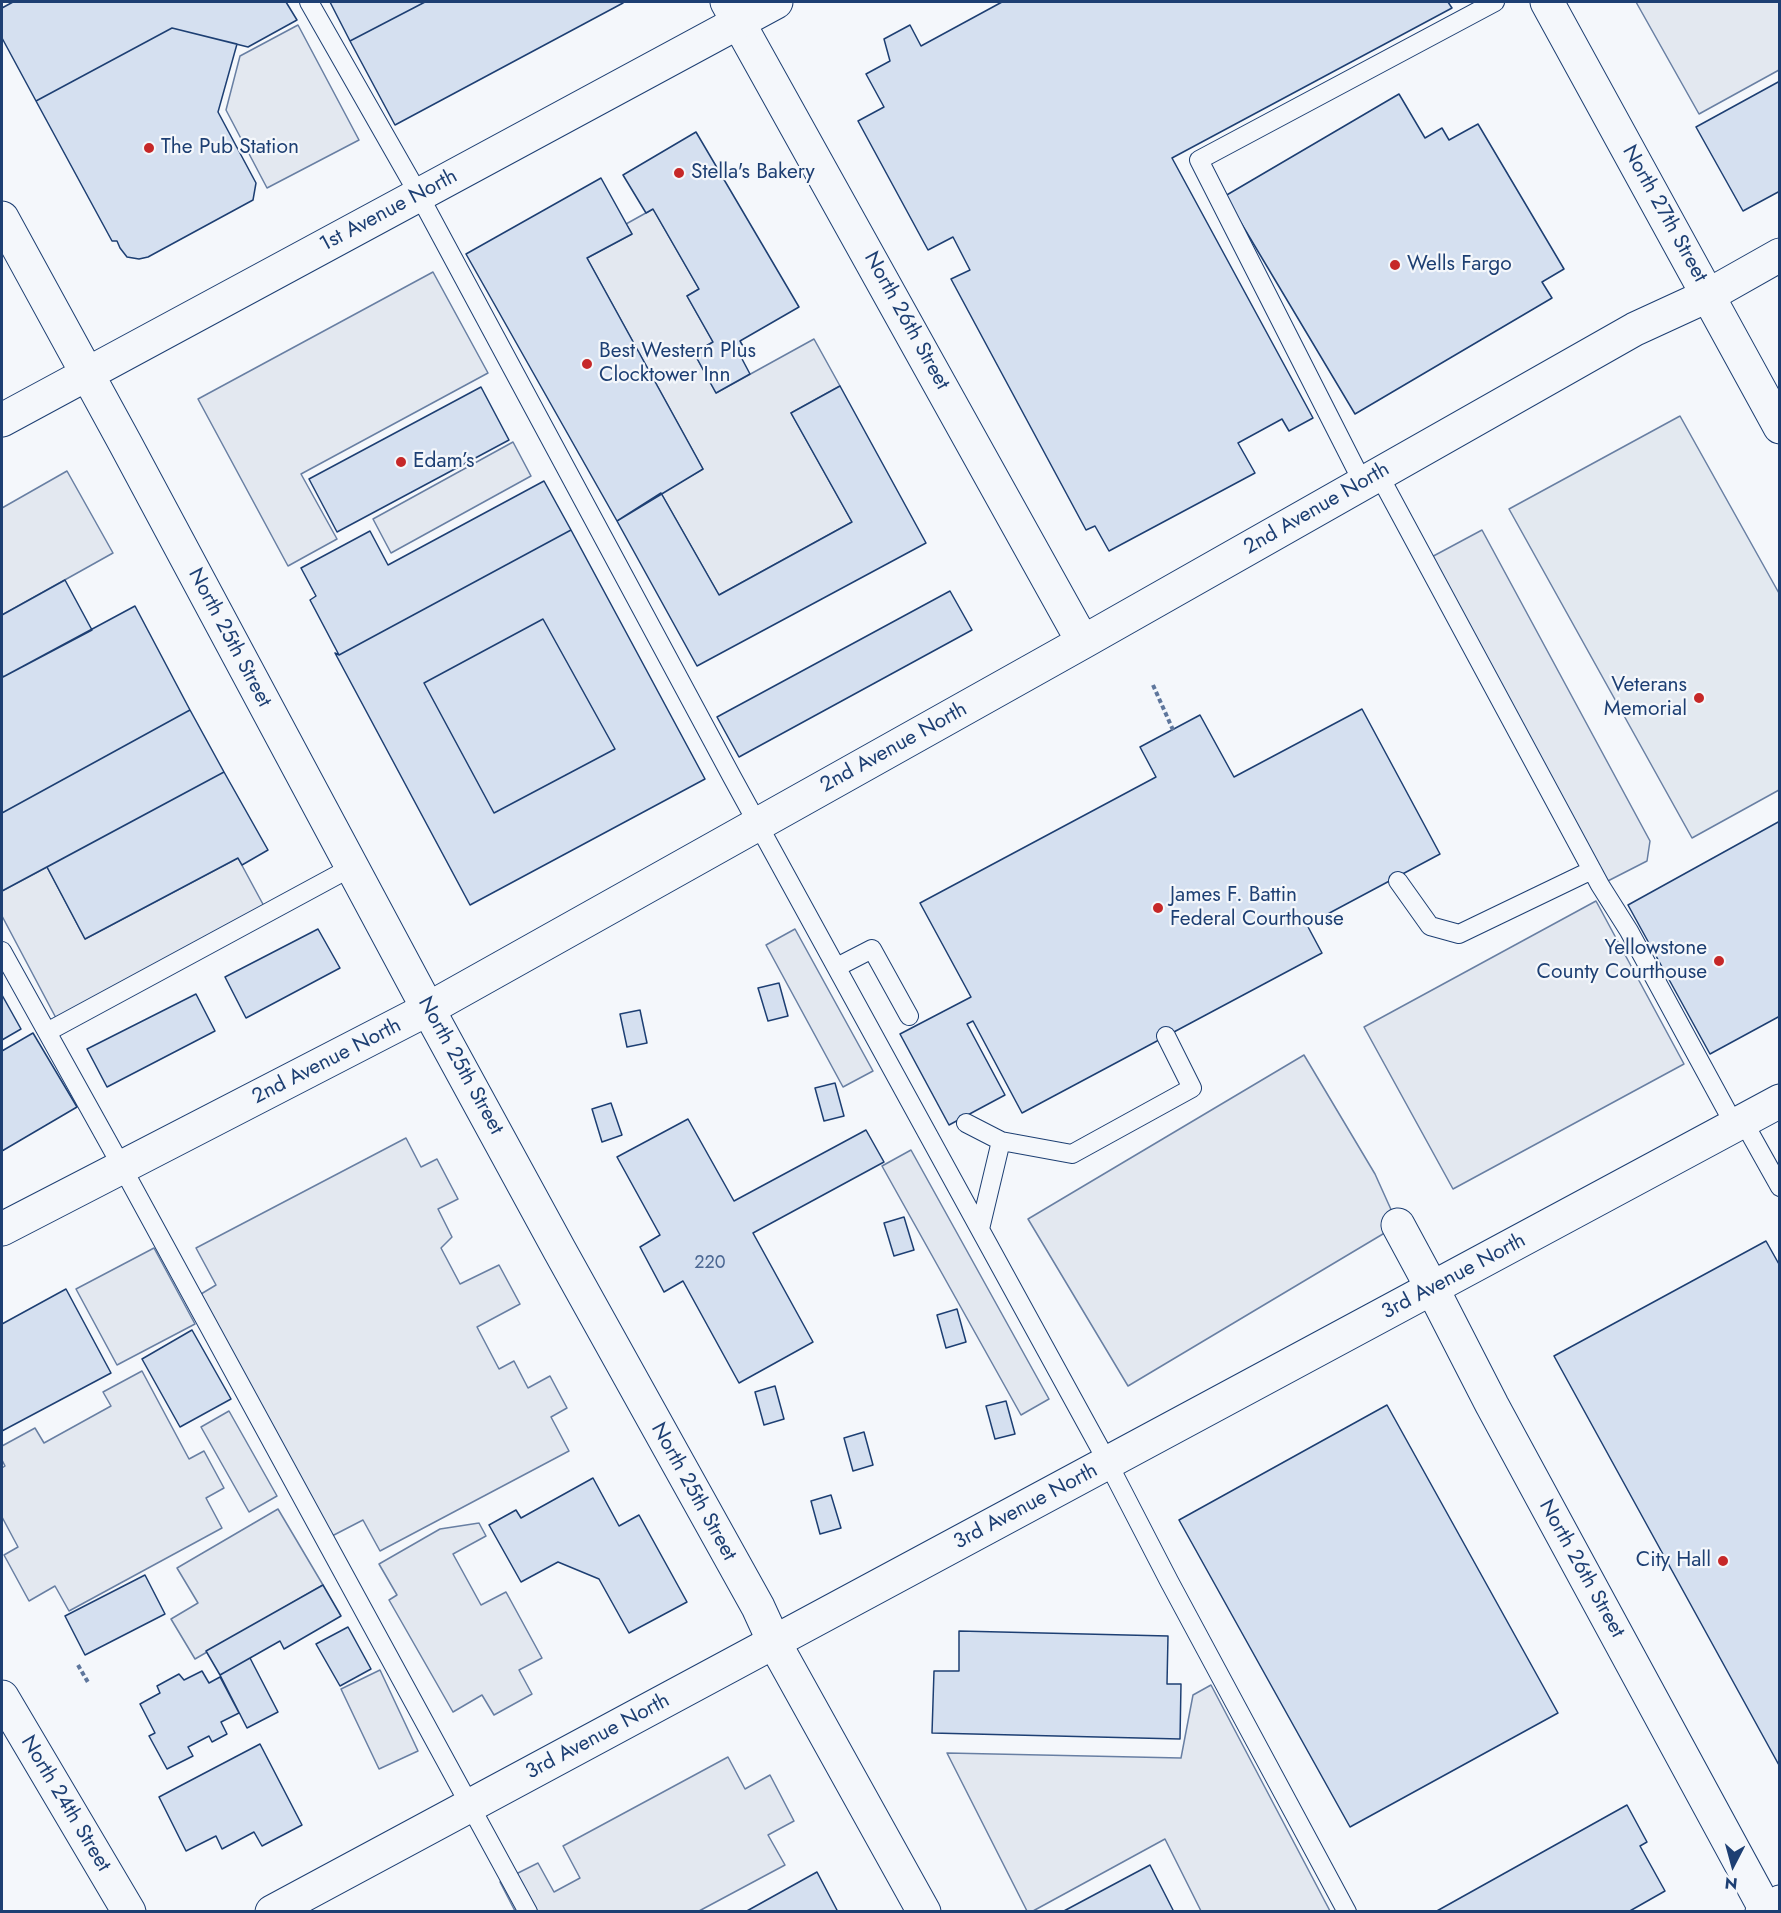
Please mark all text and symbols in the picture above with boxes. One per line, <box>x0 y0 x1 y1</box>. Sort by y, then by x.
place label: The Pub Station <box>161 135 299 161</box>
marker: The Pub Station <box>142 141 156 155</box>
street label: North 27th Street <box>1616 141 1712 287</box>
place label: Stella's Bakery <box>691 160 815 186</box>
street label: 1st Avenue North <box>316 164 462 258</box>
marker: Stella's Bakery <box>672 166 686 180</box>
street label: North 26th Street <box>858 248 954 394</box>
place label: Wells Fargo <box>1407 252 1512 278</box>
marker: Wells Fargo <box>1388 258 1402 272</box>
place label: Best Western Plus Clocktower Inn <box>599 339 756 389</box>
marker: Best Western Plus Clocktower Inn <box>580 357 594 371</box>
place label: Edam’s <box>413 449 475 475</box>
marker: Edam’s <box>394 455 408 469</box>
street label: 2nd Avenue North <box>1240 457 1394 561</box>
street label: North 25th Street <box>182 564 276 712</box>
place label: Veterans Memorial <box>1604 673 1687 723</box>
marker: Veterans Memorial <box>1692 691 1706 705</box>
street label: 2nd Avenue North <box>816 697 972 799</box>
place label: James F. Battin Federal Courthouse <box>1170 883 1344 933</box>
marker: James F. Battin Federal Courthouse <box>1151 901 1165 915</box>
place label: Yellowstone County Courthouse <box>1537 936 1707 986</box>
marker: Yellowstone County Courthouse <box>1712 954 1726 968</box>
street label: North 25th Street <box>412 993 508 1139</box>
street label: 2nd Avenue North <box>248 1014 406 1110</box>
street label: 3rd Avenue North <box>1378 1228 1530 1326</box>
house number: 220 <box>694 1253 726 1275</box>
street label: North 25th Street <box>645 1419 741 1565</box>
street label: 3rd Avenue North <box>950 1458 1102 1556</box>
street label: North 26th Street <box>1533 1496 1629 1642</box>
place label: City Hall <box>1636 1548 1711 1574</box>
marker: City Hall <box>1716 1554 1730 1568</box>
street label: 3rd Avenue North <box>522 1688 674 1786</box>
street label: North 24th Street <box>15 1732 115 1876</box>
north arrow <box>1703 1835 1763 1895</box>
text: N <box>1724 1871 1739 1896</box>

